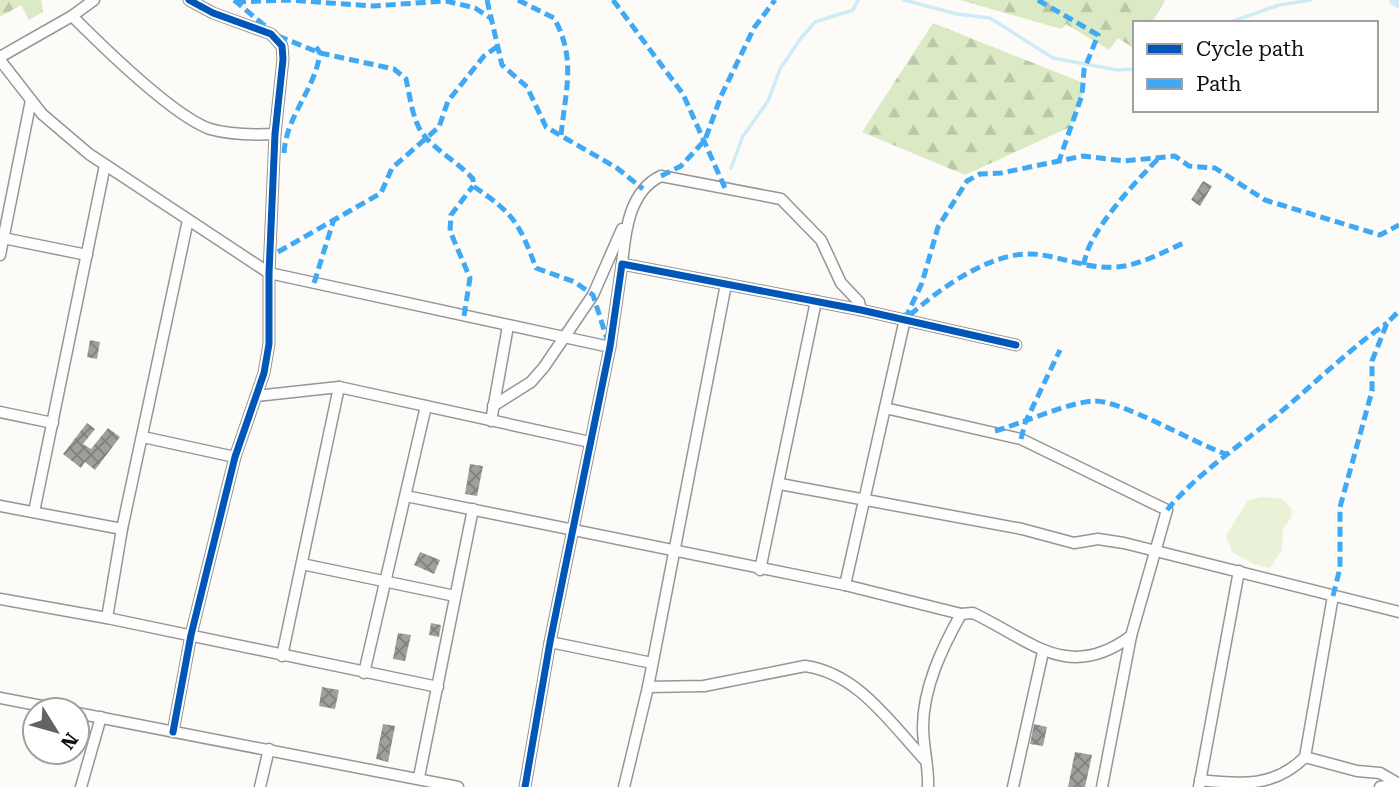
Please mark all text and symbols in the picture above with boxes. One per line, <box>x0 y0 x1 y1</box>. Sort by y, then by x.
legend <box>1133 21 1378 112</box>
text: Cycle path <box>1196 37 1305 61</box>
text: Path <box>1196 72 1242 96</box>
north arrow <box>21 696 91 766</box>
text: N <box>55 728 83 754</box>

